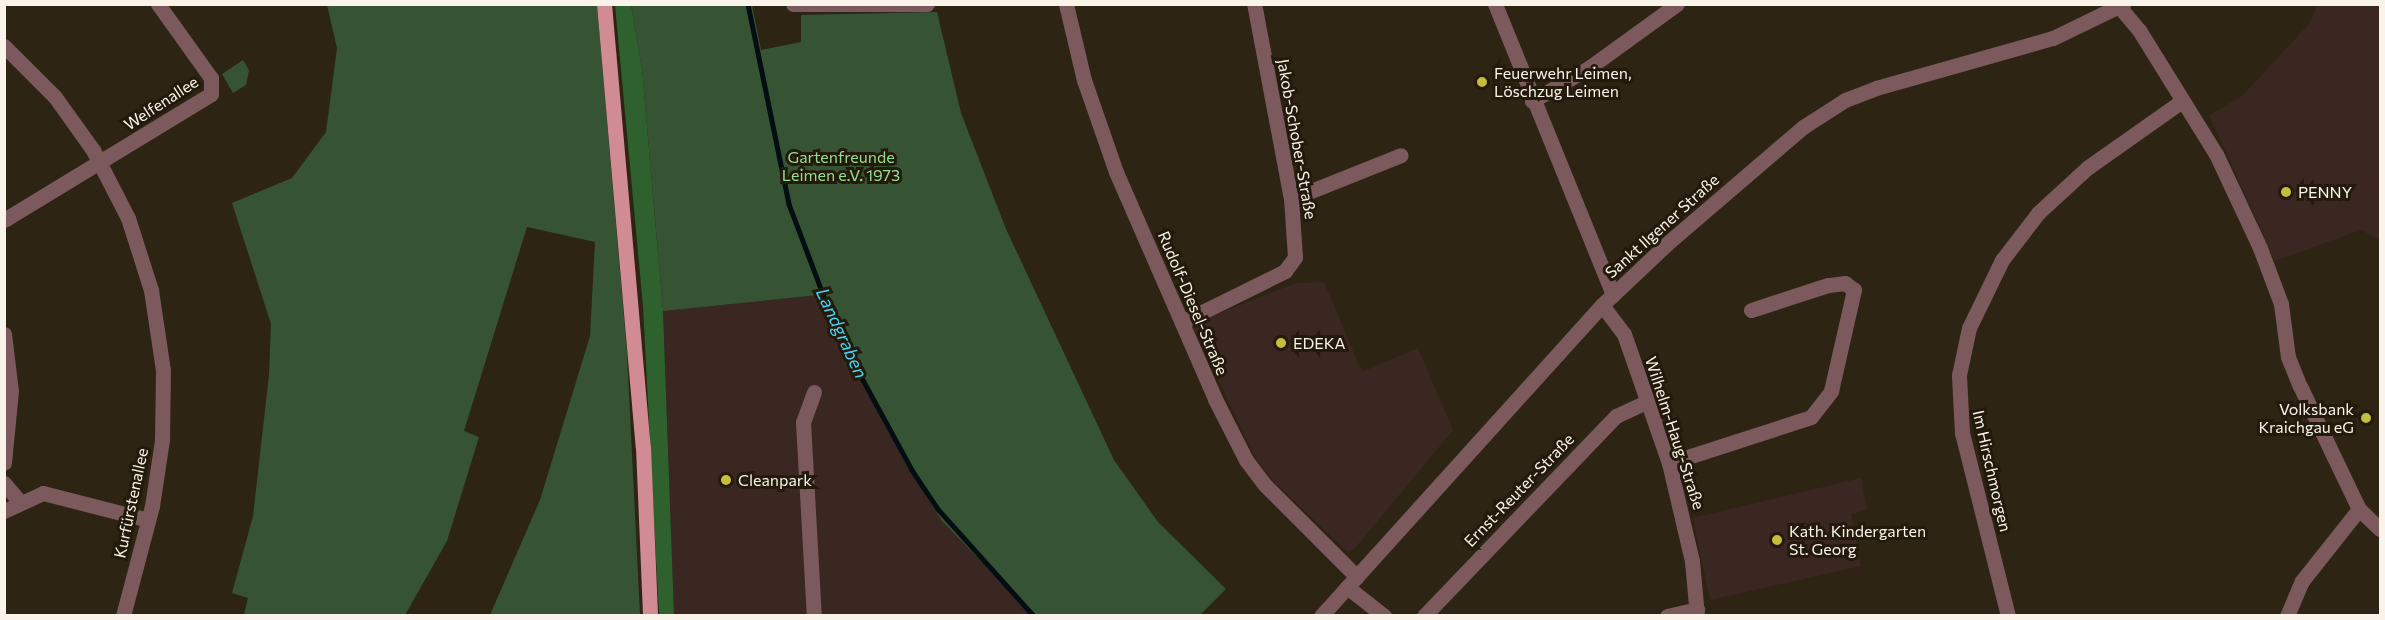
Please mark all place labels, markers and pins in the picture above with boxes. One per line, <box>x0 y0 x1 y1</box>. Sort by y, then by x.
place label: Feuerwehr Leimen, Löschzug Leimen <box>1494 63 1632 101</box>
marker: Feuerwehr Leimen, Löschzug Leimen <box>1475 75 1489 89</box>
place label: PENNY <box>2298 182 2352 202</box>
marker: PENNY <box>2279 185 2293 199</box>
place label: EDEKA <box>1293 333 1346 353</box>
marker: EDEKA <box>1274 336 1288 350</box>
place label: Volksbank Kraichgau eG <box>2258 399 2354 437</box>
marker: Volksbank Kraichgau eG <box>2359 411 2373 425</box>
place label: Cleanpark <box>738 470 812 490</box>
marker: Cleanpark <box>719 473 733 487</box>
place label: Kath. Kindergarten St. Georg <box>1789 521 1926 559</box>
marker: Kath. Kindergarten St. Georg <box>1770 533 1784 547</box>

